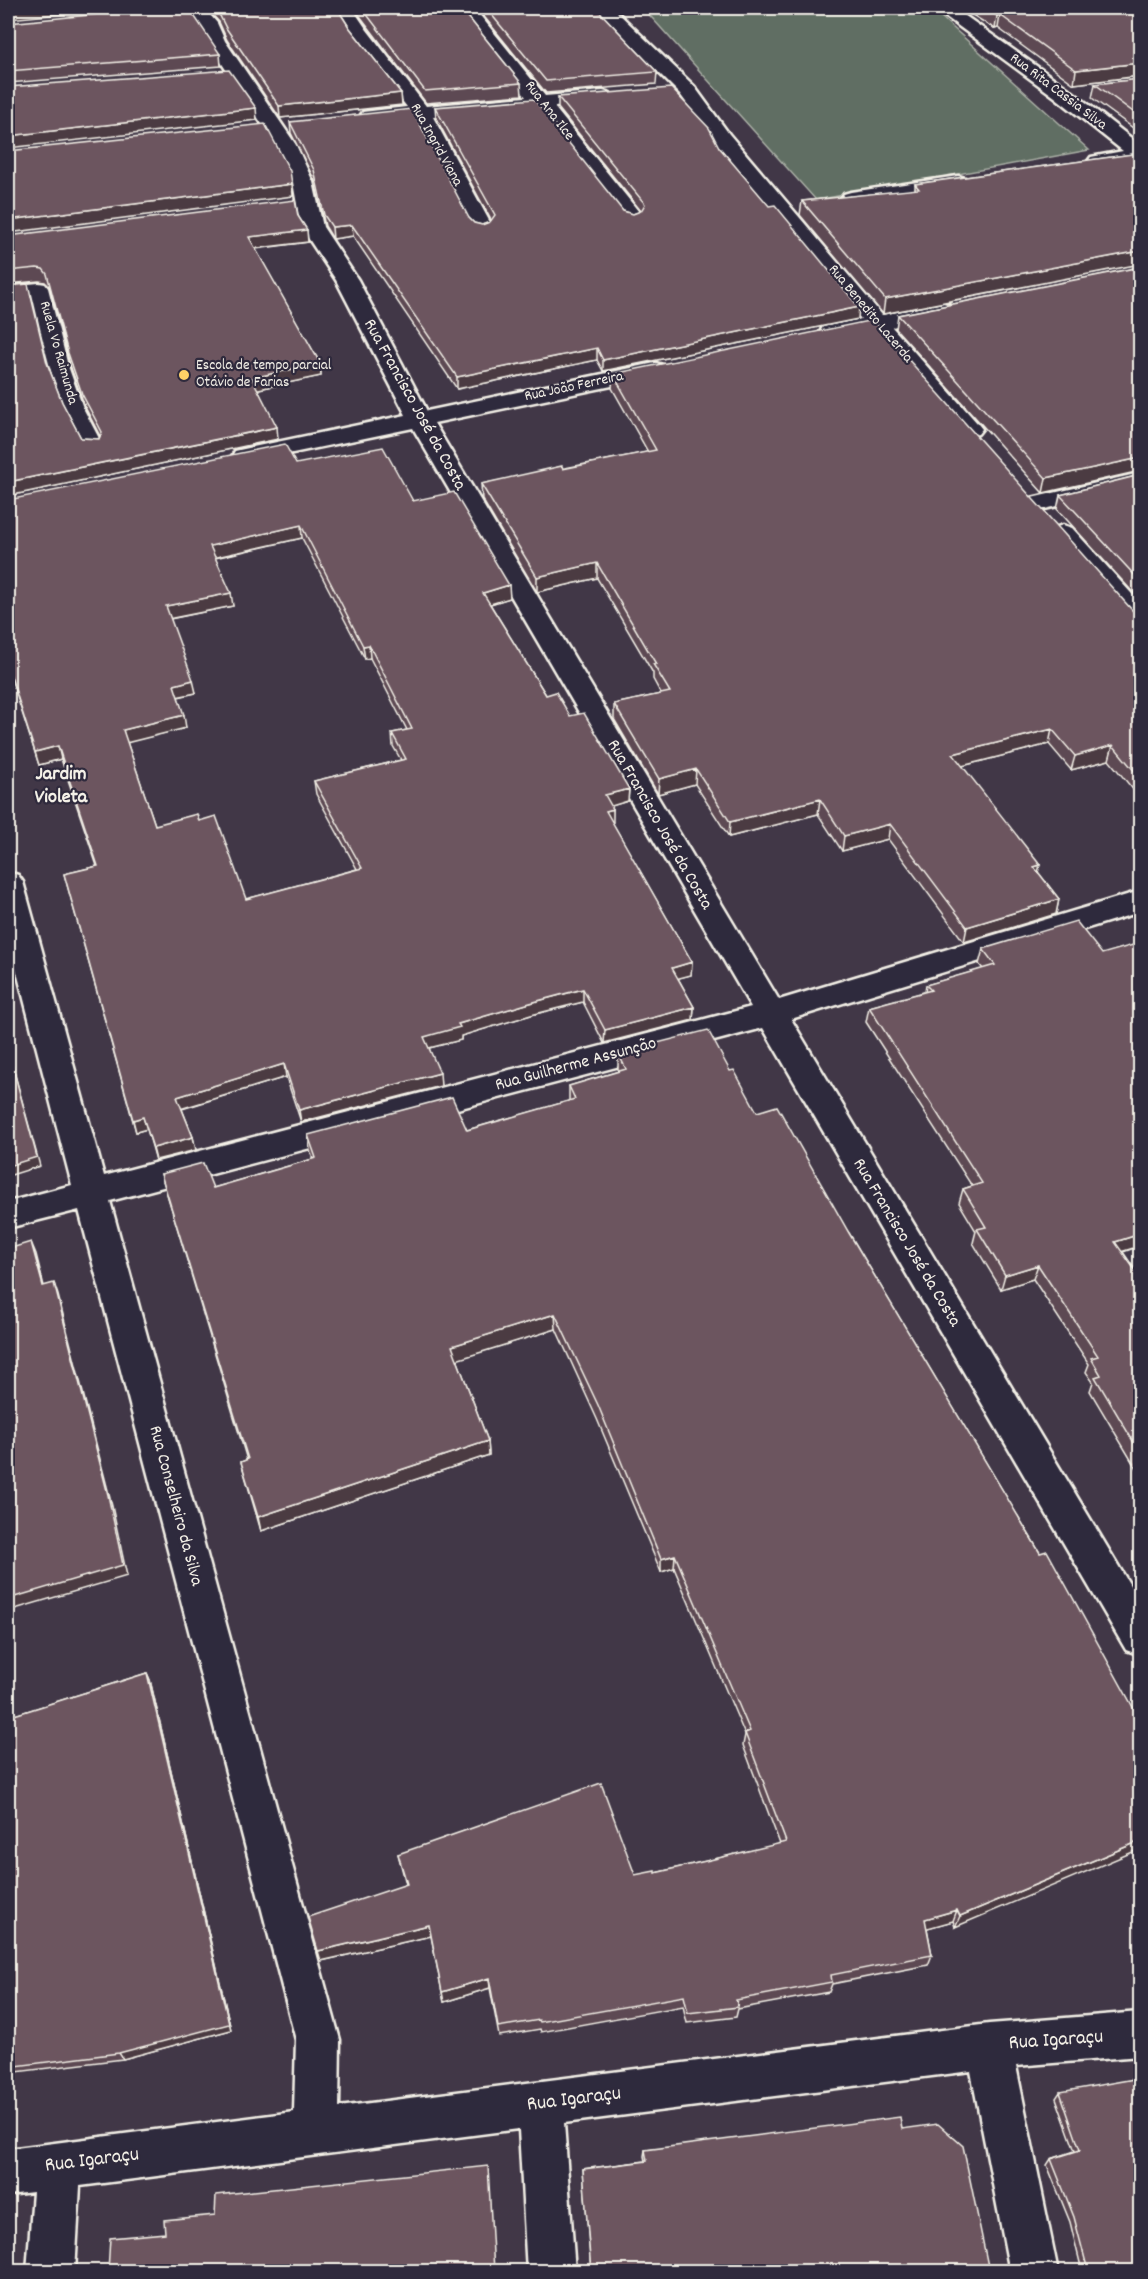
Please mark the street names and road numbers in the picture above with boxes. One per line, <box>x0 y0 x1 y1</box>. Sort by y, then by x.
street label: Rua Rita Cassia Silva <box>1005 48 1112 137</box>
street label: Rua Ana Ilce <box>519 76 580 146</box>
street label: Rua Ingrid Viana <box>404 99 468 191</box>
street label: Rua Benedito Lacerda <box>822 260 918 369</box>
street label: Ruela Vo Raimunda <box>33 299 84 408</box>
street label: Rua Francisco José da Costa <box>356 315 472 496</box>
street label: Rua João Ferreira <box>523 366 626 408</box>
street label: Rua Francisco José da Costa <box>600 735 718 915</box>
street label: Rua Guilherme Assunção <box>493 1031 659 1099</box>
street label: Rua Francisco José da Costa <box>846 1154 967 1332</box>
street label: Rua Conselheiro da Silva <box>142 1423 209 1589</box>
street label: Rua Igaraçu <box>1008 2023 1104 2059</box>
street label: Rua Igaraçu <box>525 2079 623 2121</box>
street label: Rua Igaraçu <box>43 2140 141 2182</box>

